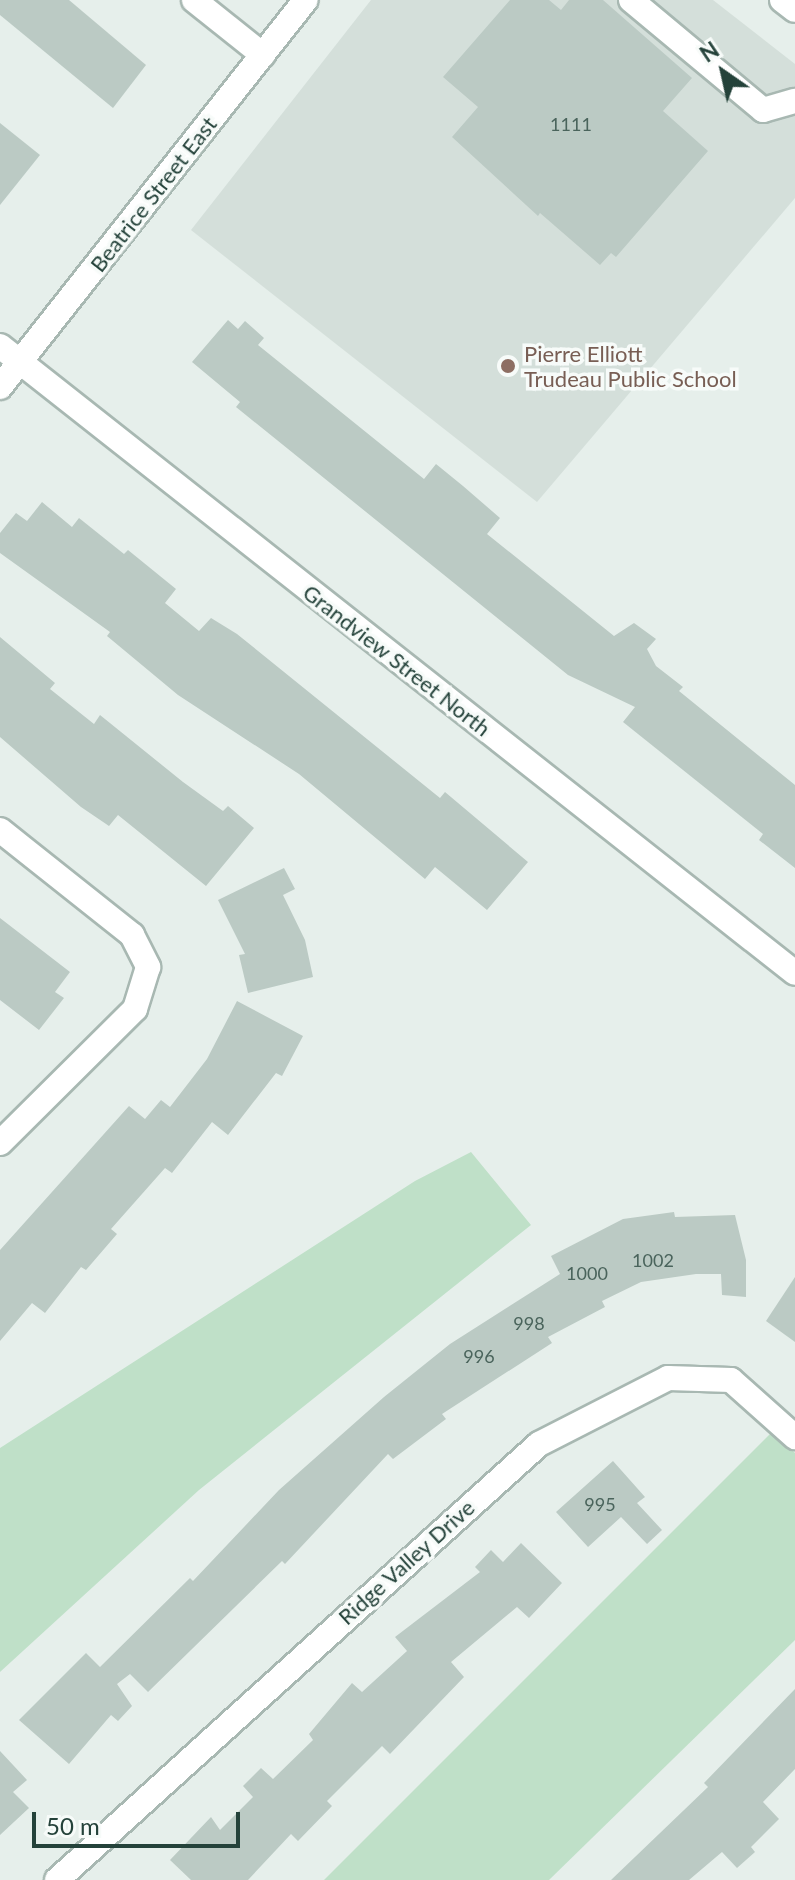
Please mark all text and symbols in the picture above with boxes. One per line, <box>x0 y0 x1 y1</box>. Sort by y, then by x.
north arrow <box>683 32 763 112</box>
text: N <box>695 36 724 68</box>
street label: Beatrice Street East <box>84 111 222 277</box>
house number: 1111 <box>550 113 592 135</box>
place label: Pierre Elliott Trudeau Public School <box>524 340 737 392</box>
marker: Pierre Elliott Trudeau Public School <box>499 357 517 375</box>
street label: Grandview Street North <box>298 578 496 742</box>
house number: 1002 <box>632 1249 674 1271</box>
house number: 1000 <box>566 1262 608 1284</box>
house number: 998 <box>513 1312 545 1334</box>
house number: 996 <box>463 1345 495 1367</box>
house number: 995 <box>584 1493 616 1515</box>
street label: Ridge Valley Drive <box>332 1494 480 1630</box>
scale bar <box>36 1796 244 1846</box>
text: 50 m <box>46 1811 100 1840</box>

